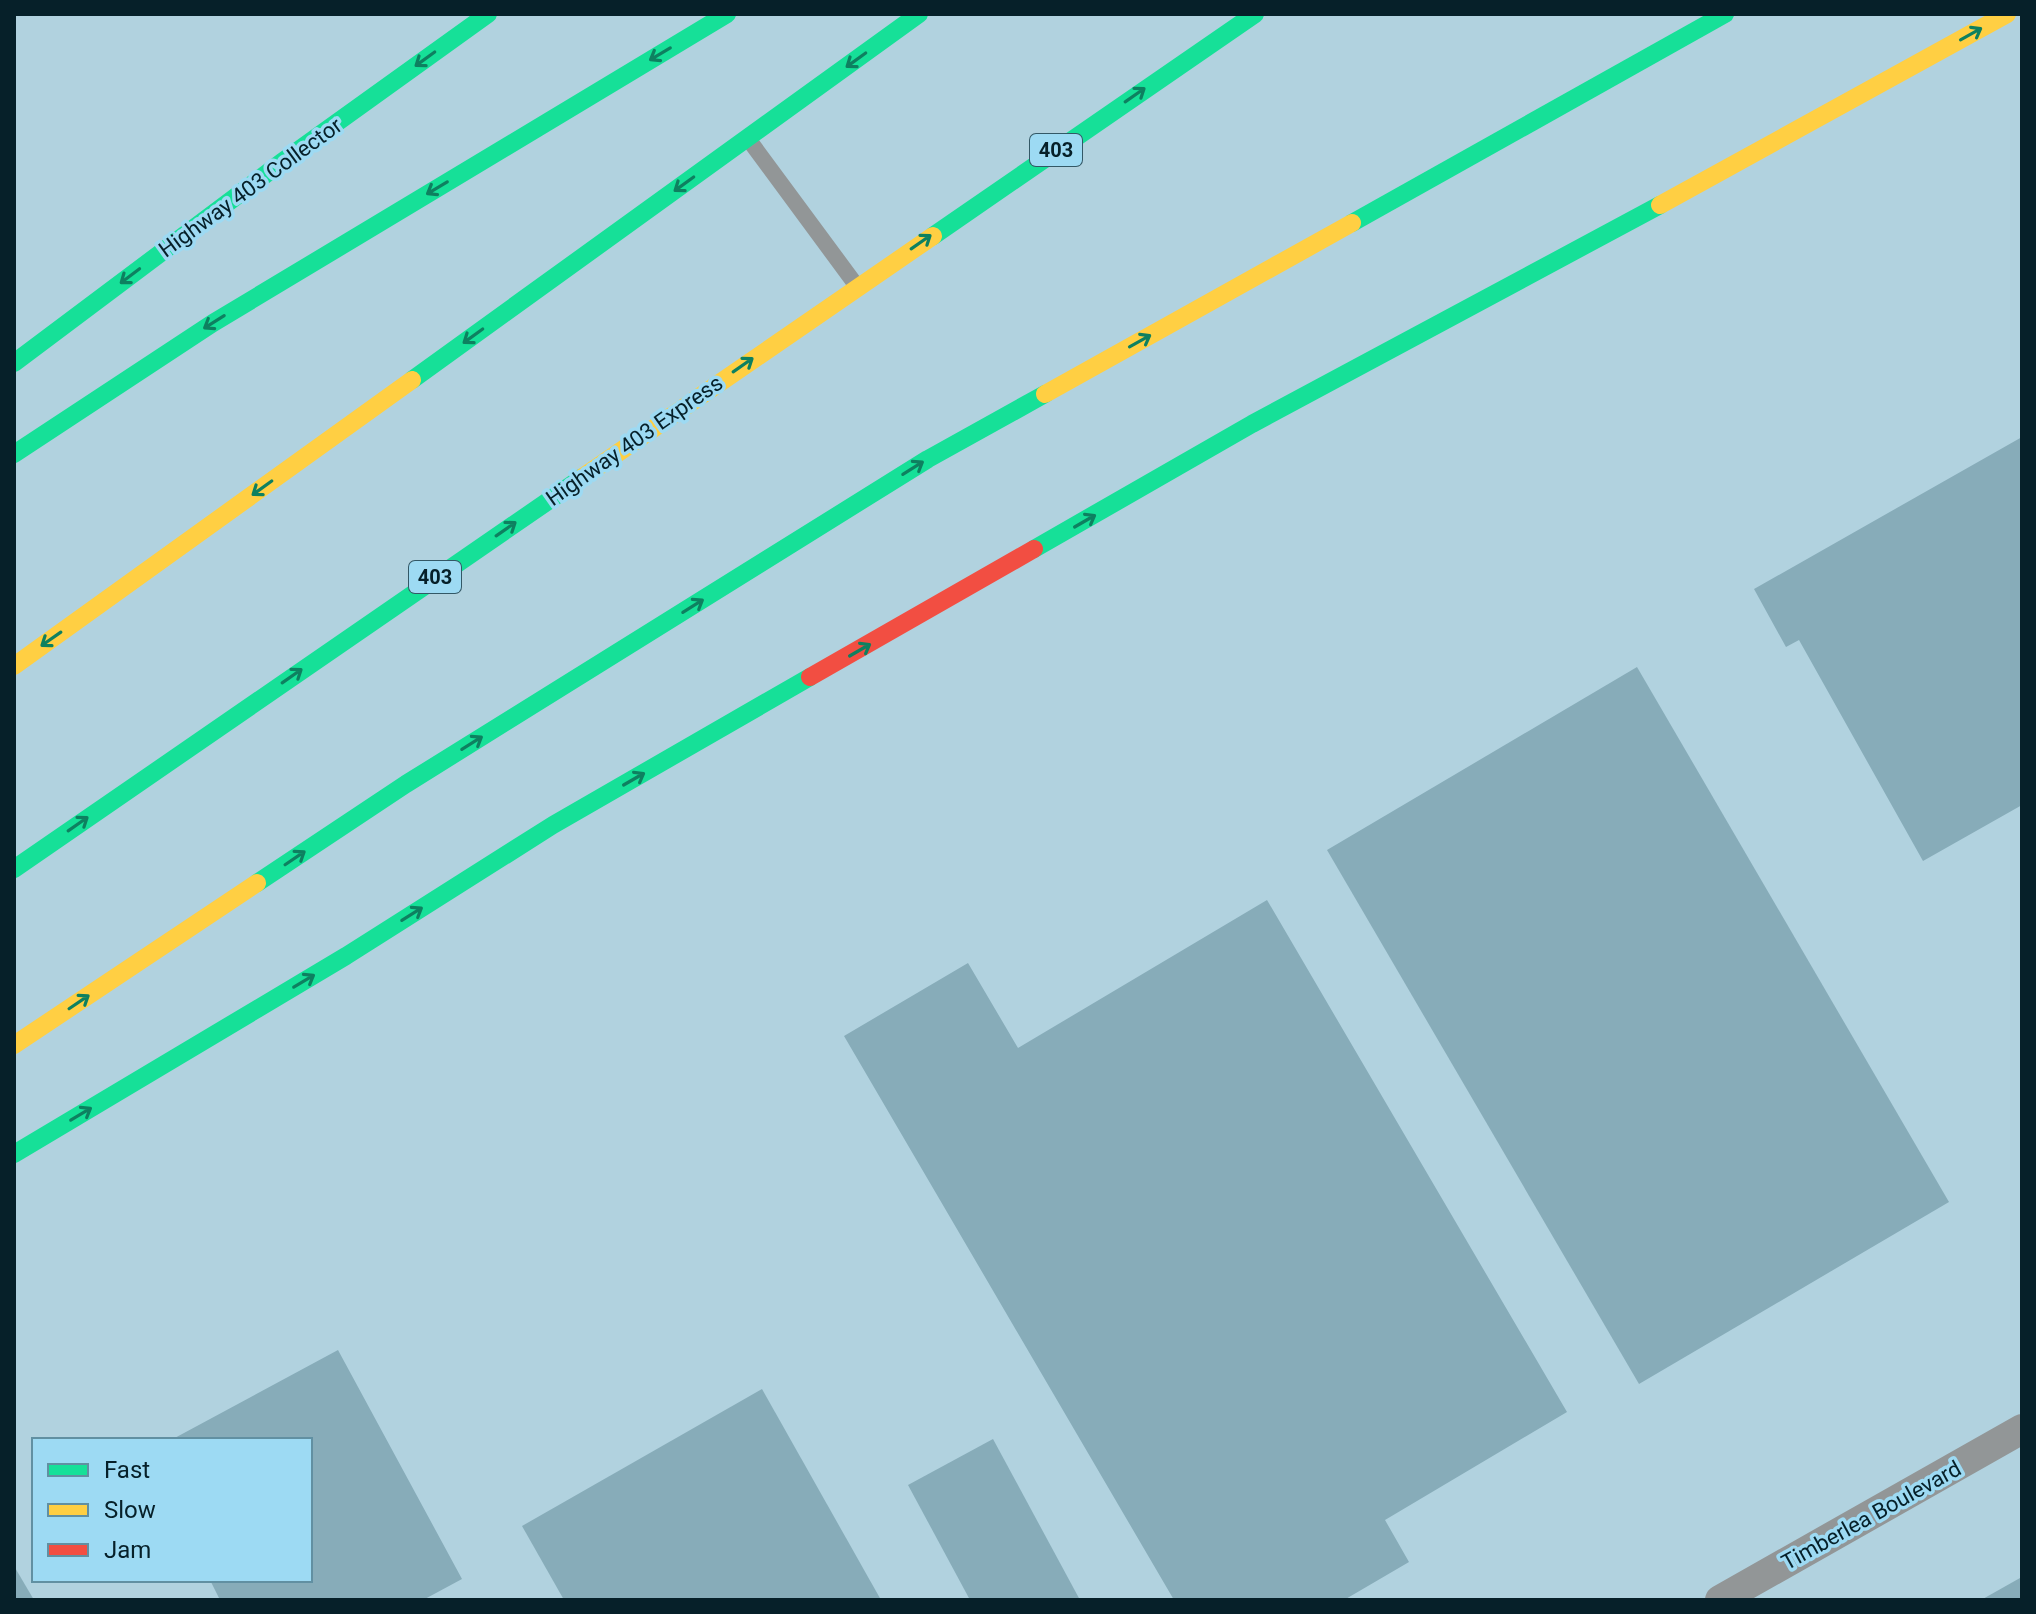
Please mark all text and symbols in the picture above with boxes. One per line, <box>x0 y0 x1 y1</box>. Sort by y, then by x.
one-way arrow <box>1958 26 1982 41</box>
one-way arrow <box>649 46 672 62</box>
one-way arrow <box>415 51 436 68</box>
one-way arrow <box>845 52 867 68</box>
one-way arrow <box>1124 86 1146 103</box>
street label: Highway 403 Collector <box>154 112 347 262</box>
road number: 403 <box>1030 134 1082 166</box>
one-way arrow <box>674 175 696 192</box>
one-way arrow <box>426 180 449 196</box>
one-way arrow <box>910 234 932 250</box>
one-way arrow <box>120 267 141 284</box>
one-way arrow <box>203 315 226 331</box>
one-way arrow <box>463 327 485 344</box>
one-way arrow <box>1128 333 1151 349</box>
one-way arrow <box>731 357 753 373</box>
street label: Highway 403 Express <box>541 370 727 511</box>
one-way arrow <box>901 460 924 476</box>
one-way arrow <box>252 479 274 496</box>
one-way arrow <box>1073 513 1096 529</box>
one-way arrow <box>494 521 516 537</box>
road number: 403 <box>409 561 461 593</box>
one-way arrow <box>681 597 703 614</box>
one-way arrow <box>41 631 63 647</box>
one-way arrow <box>848 642 871 658</box>
one-way arrow <box>280 668 302 684</box>
one-way arrow <box>460 735 483 751</box>
one-way arrow <box>622 771 645 787</box>
one-way arrow <box>66 816 88 832</box>
one-way arrow <box>284 850 306 866</box>
one-way arrow <box>400 906 423 922</box>
one-way arrow <box>292 973 315 989</box>
one-way arrow <box>67 994 90 1010</box>
one-way arrow <box>69 1106 92 1122</box>
legend <box>32 1438 312 1582</box>
text: Fast <box>104 1456 150 1484</box>
street label: Timberlea Boulevard <box>1777 1456 1965 1575</box>
text: Slow <box>104 1496 156 1524</box>
text: Jam <box>104 1536 151 1564</box>

